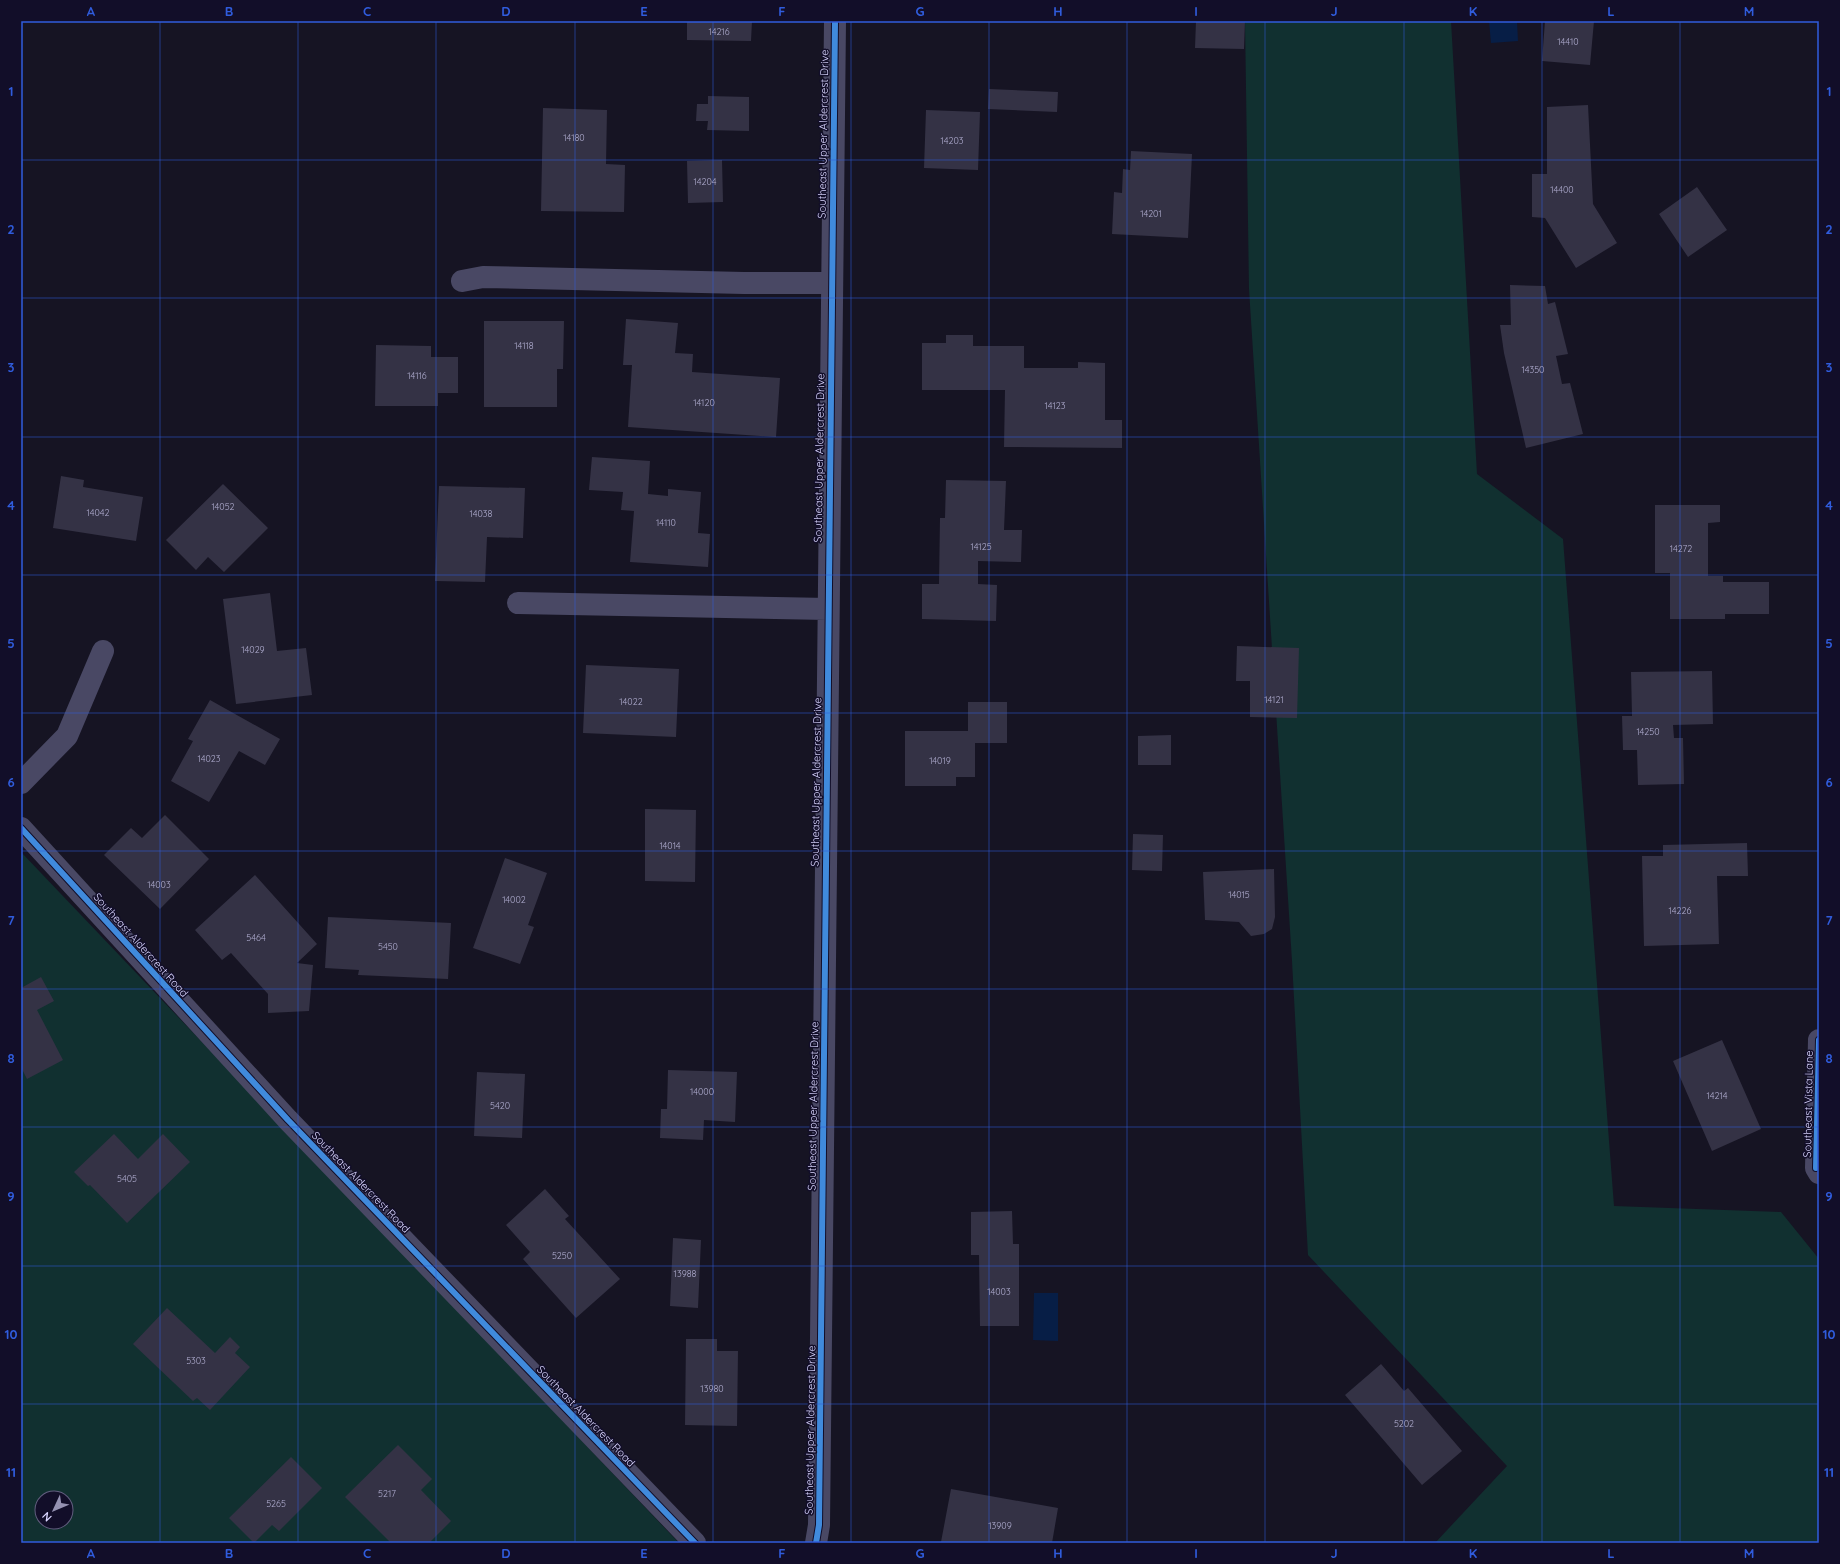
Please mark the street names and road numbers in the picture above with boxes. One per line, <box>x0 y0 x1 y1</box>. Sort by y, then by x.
street label: Southeast Upper Aldercrest Drive <box>815 49 831 219</box>
street label: Southeast Upper Aldercrest Drive <box>811 373 827 543</box>
street label: Southeast Upper Aldercrest Drive <box>808 697 824 867</box>
street label: Southeast Aldercrest Road <box>91 890 191 1000</box>
street label: Southeast Upper Aldercrest Drive <box>805 1021 821 1191</box>
street label: Southeast Vista Lane <box>1800 1050 1816 1158</box>
street label: Southeast Aldercrest Road <box>309 1128 413 1236</box>
street label: Southeast Upper Aldercrest Drive <box>802 1345 818 1515</box>
street label: Southeast Aldercrest Road <box>534 1362 638 1470</box>

